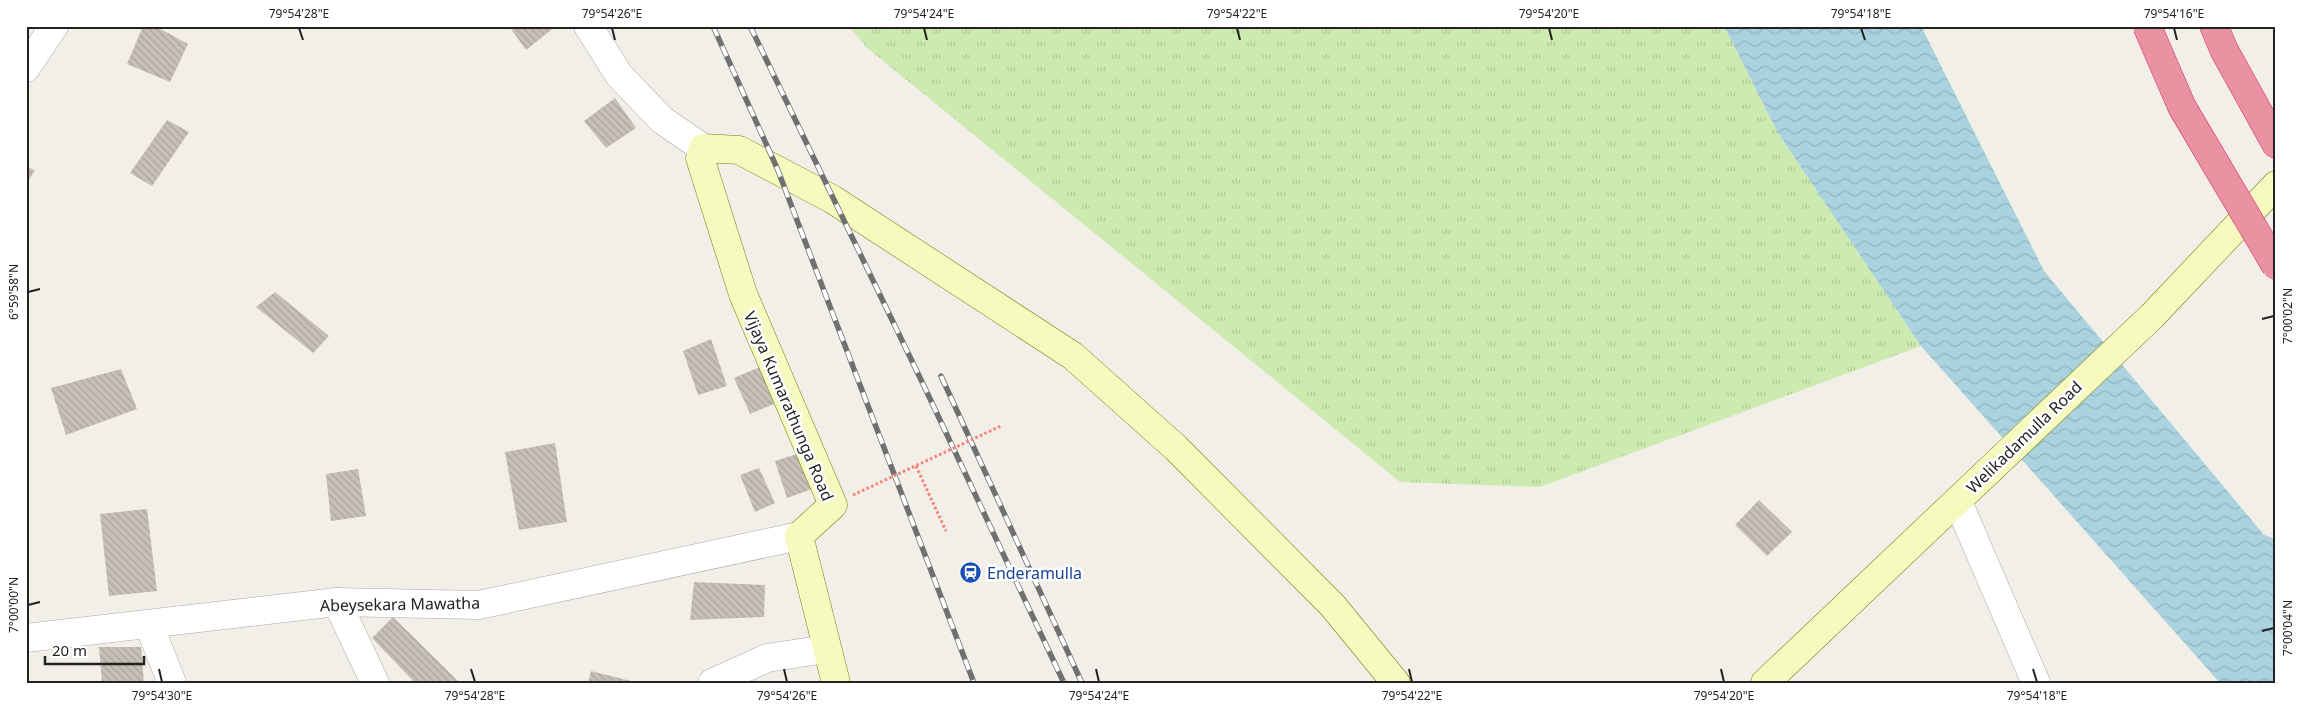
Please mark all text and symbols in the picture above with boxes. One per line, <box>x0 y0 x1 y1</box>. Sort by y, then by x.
text: 79°54'28"E <box>269 5 329 22</box>
text: 79°54'26"E <box>582 5 642 22</box>
text: 79°54'24"E <box>894 5 954 22</box>
text: 79°54'22"E <box>1207 5 1267 22</box>
text: 79°54'20"E <box>1519 5 1579 22</box>
text: 79°54'18"E <box>1831 5 1891 22</box>
text: 79°54'16"E <box>2144 5 2204 22</box>
text: 6°59'58"N <box>5 264 22 320</box>
text: 7°00'02"N <box>2279 288 2296 344</box>
street label: Vijaya Kumarathunga Road <box>739 308 839 504</box>
street label: Welikadamulla Road <box>1961 376 2087 498</box>
station icon: Enderamulla <box>959 561 983 585</box>
place label: Enderamulla <box>987 562 1082 584</box>
text: 7°00'00"N <box>5 577 22 633</box>
street label: Abeysekara Mawatha <box>320 592 480 616</box>
text: 7°00'04"N <box>2279 600 2296 656</box>
scale bar <box>45 634 144 666</box>
text: 20 m <box>52 640 87 660</box>
text: 79°54'30"E <box>132 687 192 704</box>
text: 79°54'28"E <box>445 687 505 704</box>
text: 79°54'26"E <box>757 687 817 704</box>
text: 79°54'24"E <box>1069 687 1129 704</box>
text: 79°54'22"E <box>1382 687 1442 704</box>
text: 79°54'20"E <box>1694 687 1754 704</box>
text: 79°54'18"E <box>2007 687 2067 704</box>

